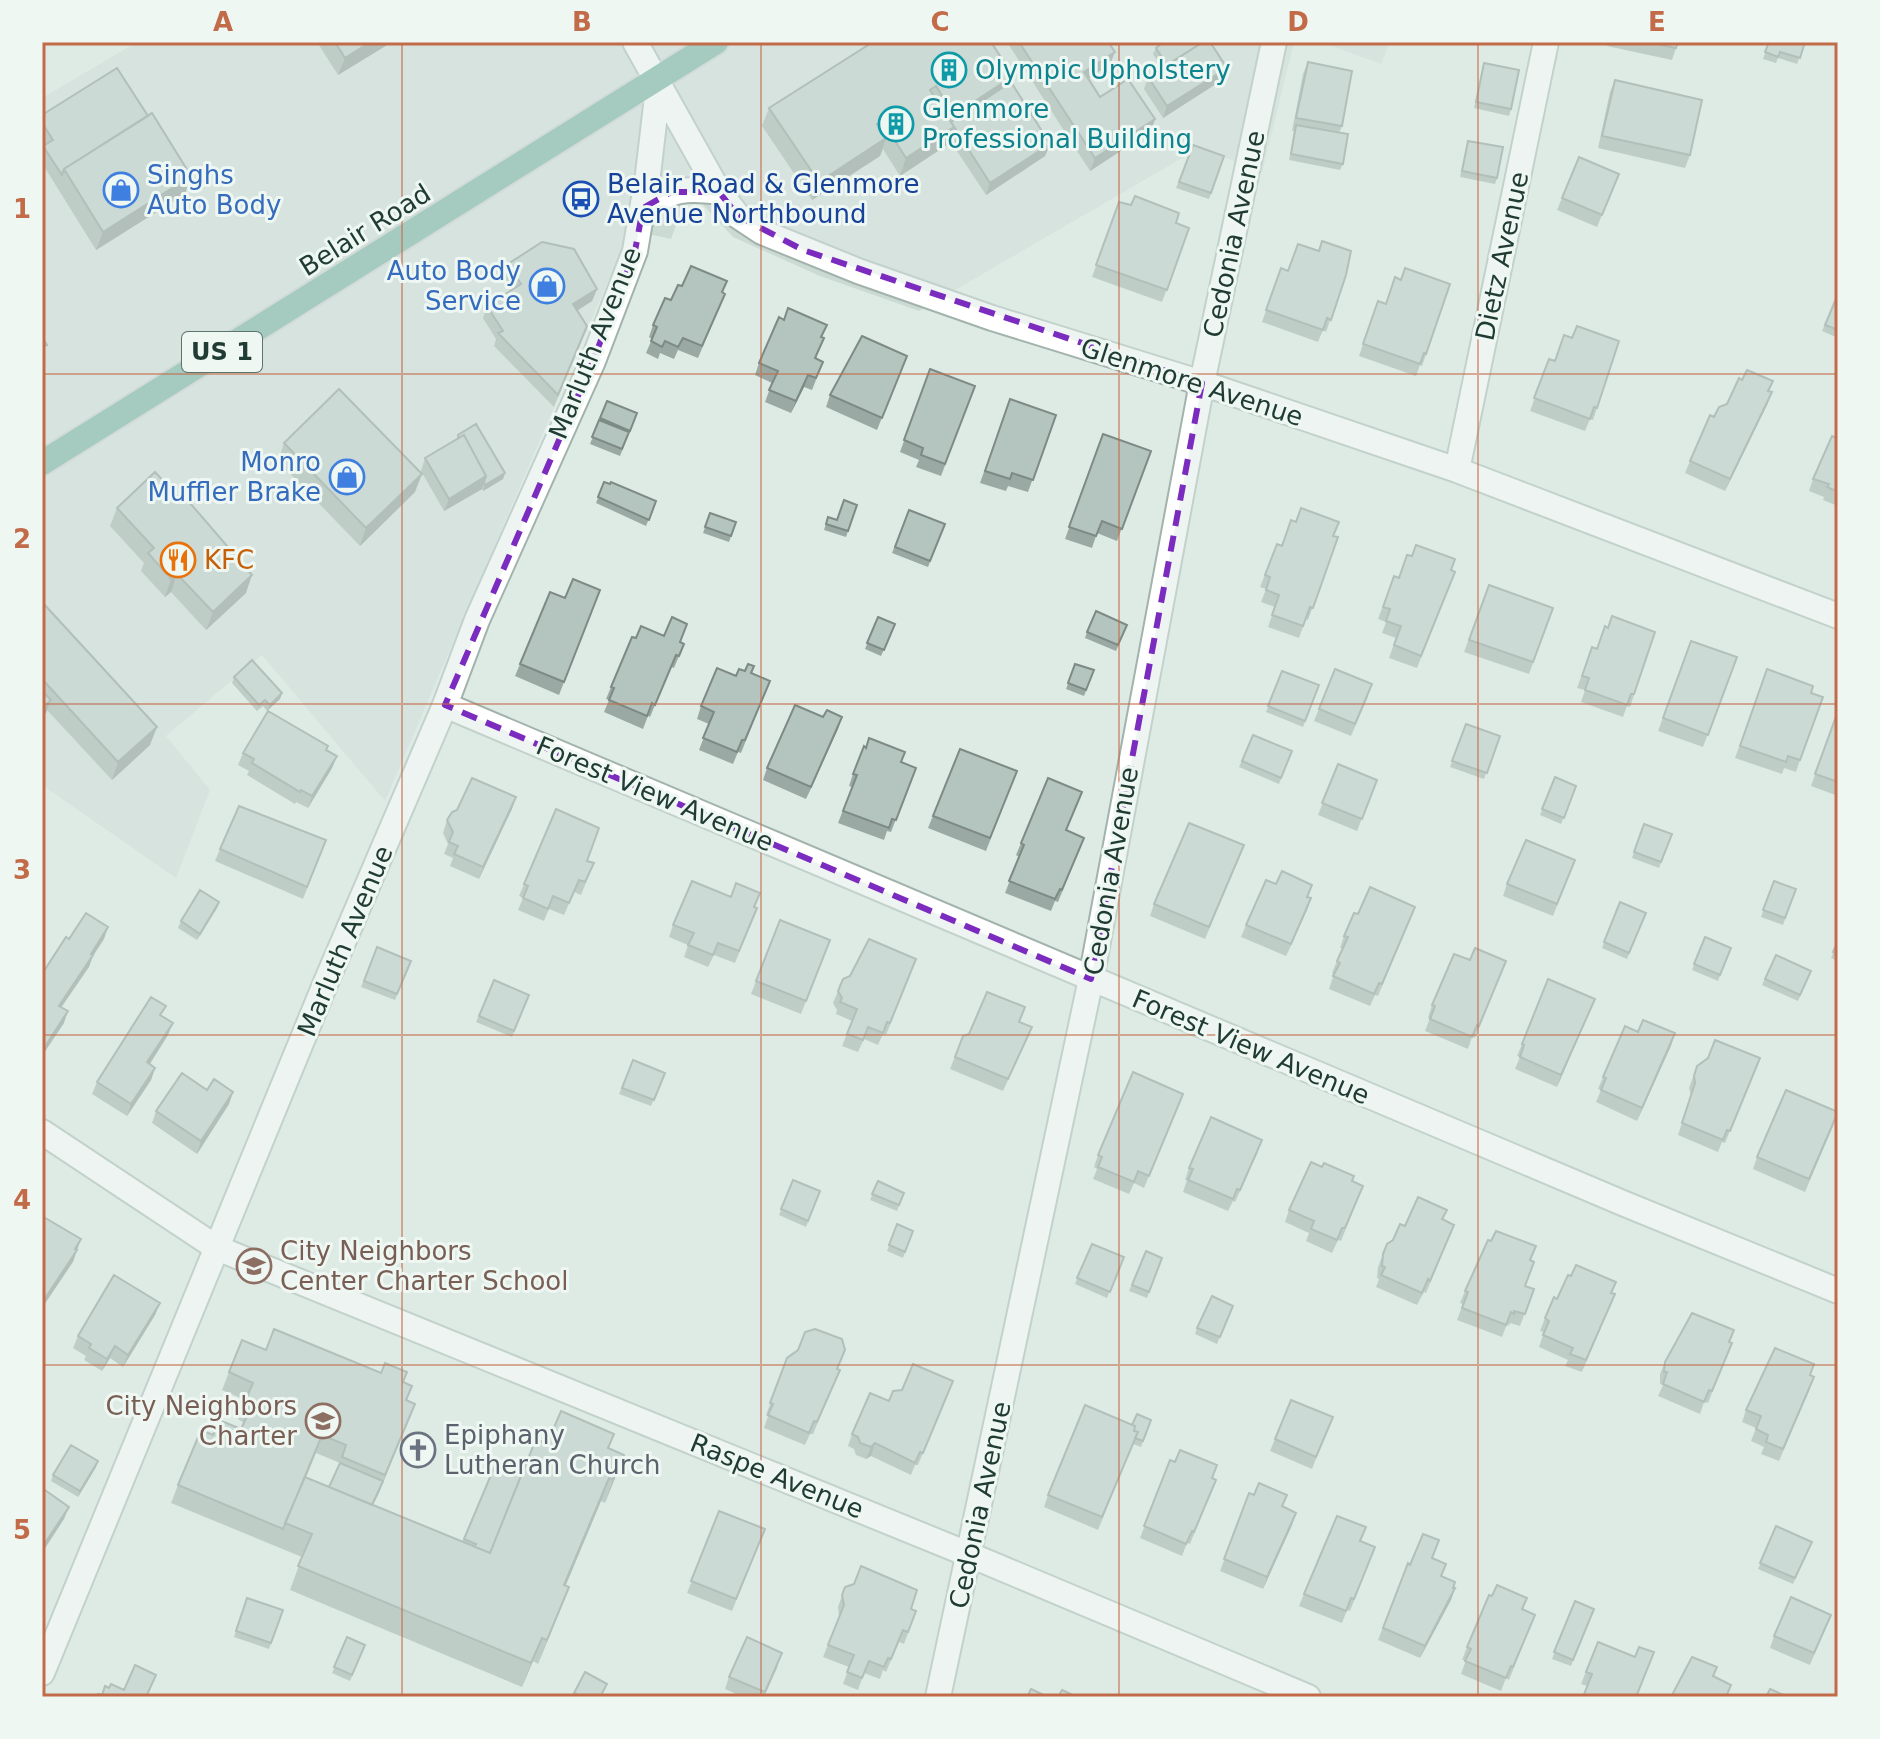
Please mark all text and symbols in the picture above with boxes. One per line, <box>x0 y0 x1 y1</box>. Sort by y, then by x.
text: A <box>213 7 233 37</box>
text: B <box>572 7 592 37</box>
text: C <box>930 7 950 37</box>
text: D <box>1287 7 1309 37</box>
text: E <box>1648 7 1666 37</box>
building icon: Olympic Upholstery <box>930 51 968 89</box>
place label: Olympic Upholstery <box>975 55 1231 85</box>
place label: Glenmore Professional Building <box>922 94 1192 154</box>
building icon: Glenmore Professional Building <box>877 105 915 143</box>
street label: Cedonia Avenue <box>1197 128 1271 340</box>
place label: Singhs Auto Body <box>147 160 281 220</box>
place label: Belair Road & Glenmore Avenue Northbound <box>607 169 919 229</box>
street label: Dietz Avenue <box>1469 169 1535 343</box>
shop icon: Singhs Auto Body <box>102 171 140 209</box>
street label: Belair Road <box>294 178 436 282</box>
bus stop icon: Belair Road & Glenmore Avenue Northbound <box>562 180 600 218</box>
text: 1 <box>13 194 31 224</box>
street label: Marluth Avenue <box>543 243 647 443</box>
place label: Auto Body Service <box>387 256 521 316</box>
shop icon: Auto Body Service <box>528 267 566 305</box>
road number: US 1 <box>182 332 262 372</box>
street label: Glenmore Avenue <box>1077 332 1307 432</box>
place label: Monro Muffler Brake <box>147 447 321 507</box>
shop icon: Monro Muffler Brake <box>328 458 366 496</box>
text: 2 <box>13 524 31 554</box>
restaurant icon: KFC <box>159 541 197 579</box>
place label: KFC <box>204 545 254 575</box>
street label: Forest View Avenue <box>532 730 778 858</box>
street label: Cedonia Avenue <box>1078 764 1144 978</box>
street label: Marluth Avenue <box>291 841 399 1041</box>
text: 3 <box>13 855 31 885</box>
street label: Forest View Avenue <box>1128 983 1374 1111</box>
text: 4 <box>13 1185 31 1215</box>
place label: City Neighbors Center Charter School <box>280 1236 569 1296</box>
school or university icon: City Neighbors Center Charter School <box>235 1247 273 1285</box>
place label: City Neighbors Charter <box>105 1391 297 1451</box>
street label: Cedonia Avenue <box>943 1399 1017 1611</box>
school or university icon: City Neighbors Charter <box>304 1402 342 1440</box>
place label: Epiphany Lutheran Church <box>444 1420 661 1480</box>
street label: Raspe Avenue <box>686 1428 868 1524</box>
church icon: Epiphany Lutheran Church <box>399 1431 437 1469</box>
text: 5 <box>13 1515 31 1545</box>

